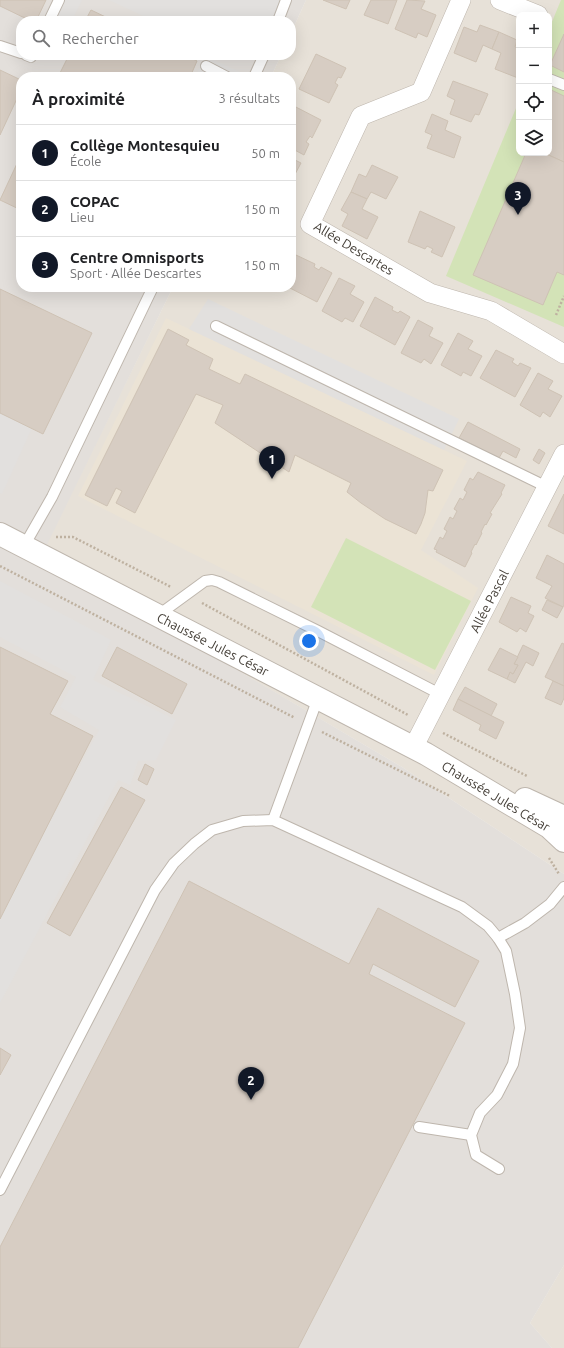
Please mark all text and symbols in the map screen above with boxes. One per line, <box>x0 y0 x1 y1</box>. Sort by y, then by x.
map controls <box>516 12 552 156</box>
button: + <box>516 12 552 48</box>
search box <box>16 16 296 60</box>
icon: search <box>30 27 52 49</box>
text: Rechercher <box>62 30 139 47</box>
button: − <box>516 48 552 84</box>
button: locate <box>516 84 552 120</box>
text: À proximité <box>32 89 125 108</box>
text: 3 résultats <box>219 91 280 105</box>
button: layers <box>516 120 552 156</box>
text: Collège Montesquieu <box>70 137 220 154</box>
text: 1 <box>41 146 49 160</box>
text: 50 m <box>251 146 280 160</box>
text: École <box>70 154 101 168</box>
pin: 3 <box>505 182 531 215</box>
text: COPAC <box>70 193 119 210</box>
text: 2 <box>41 202 49 216</box>
text: 150 m <box>244 202 280 216</box>
text: Lieu <box>70 210 94 224</box>
street label: Allée Descartes <box>312 219 397 277</box>
text: Centre Omnisports <box>70 249 204 266</box>
text: 3 <box>41 258 49 272</box>
text: 150 m <box>244 258 280 272</box>
text: Sport · Allée Descartes <box>70 266 201 280</box>
pin: 1 <box>259 446 285 479</box>
street label: Allée Pascal <box>467 567 511 635</box>
street label: Chaussée Jules César <box>155 610 271 678</box>
your location <box>299 631 319 651</box>
street label: Chaussée Jules César <box>439 758 553 834</box>
pin: 2 <box>238 1067 264 1100</box>

